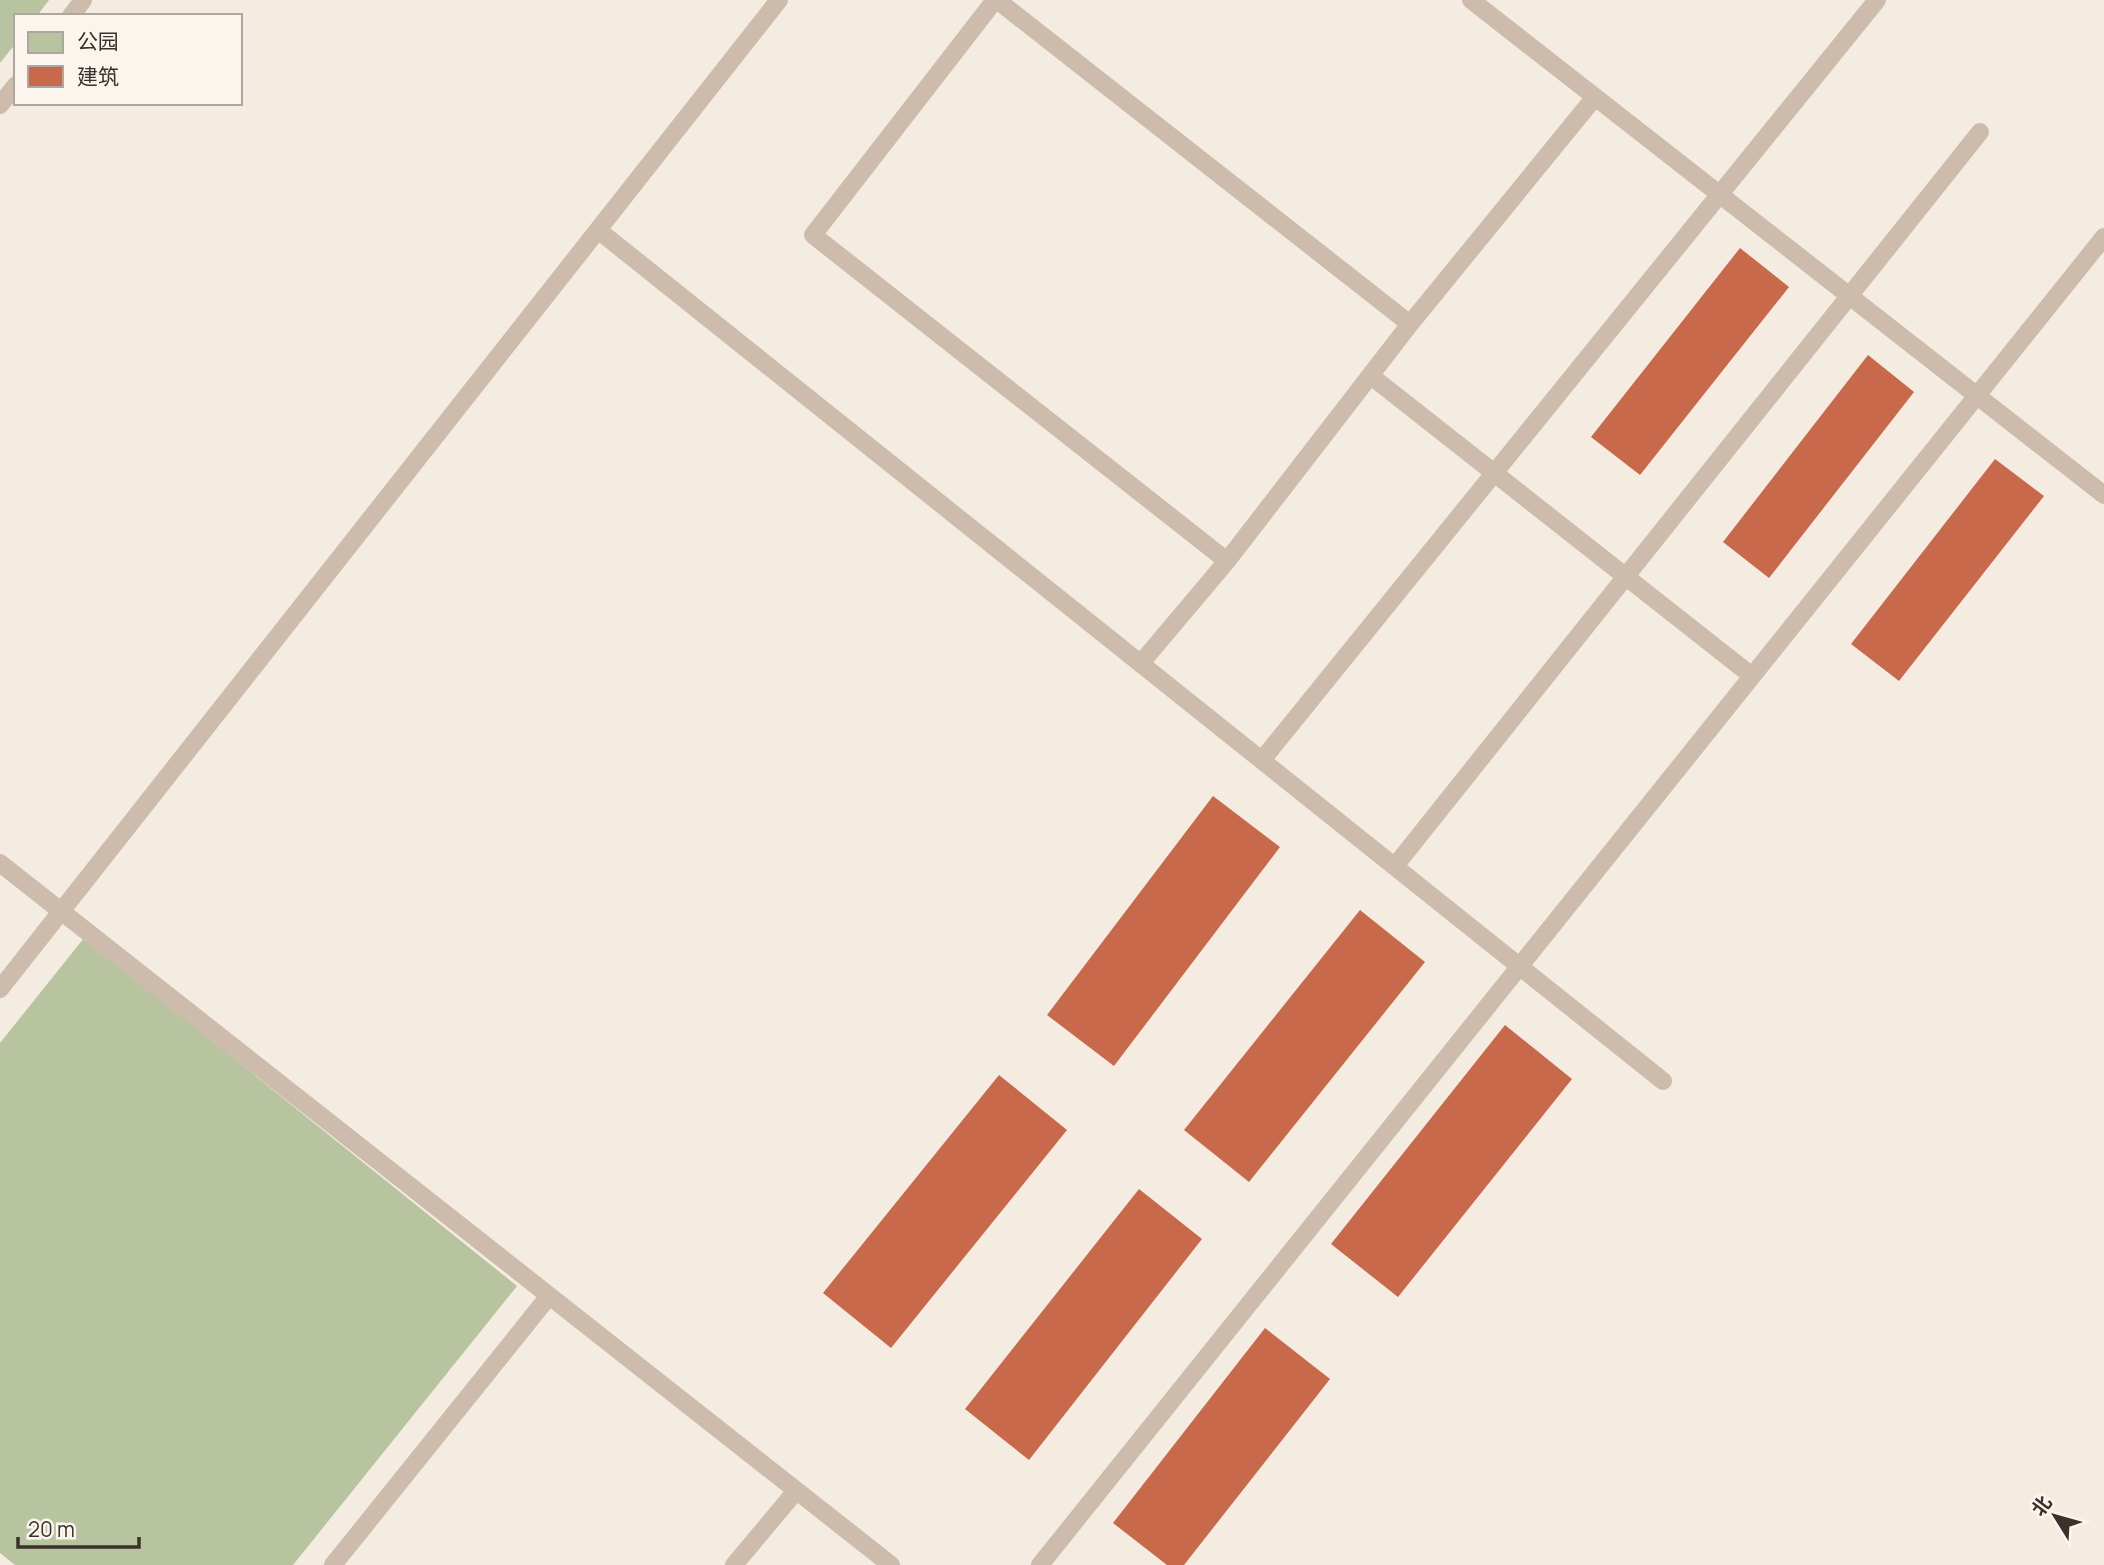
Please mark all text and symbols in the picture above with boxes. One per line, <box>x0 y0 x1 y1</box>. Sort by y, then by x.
legend <box>14 14 242 105</box>
text: 公园 <box>77 27 119 55</box>
text: 建筑 <box>77 62 119 90</box>
north arrow <box>2020 1481 2090 1551</box>
text: 北 <box>2025 1490 2058 1521</box>
scale bar <box>18 1506 138 1550</box>
text: 20 m <box>28 1515 75 1543</box>

